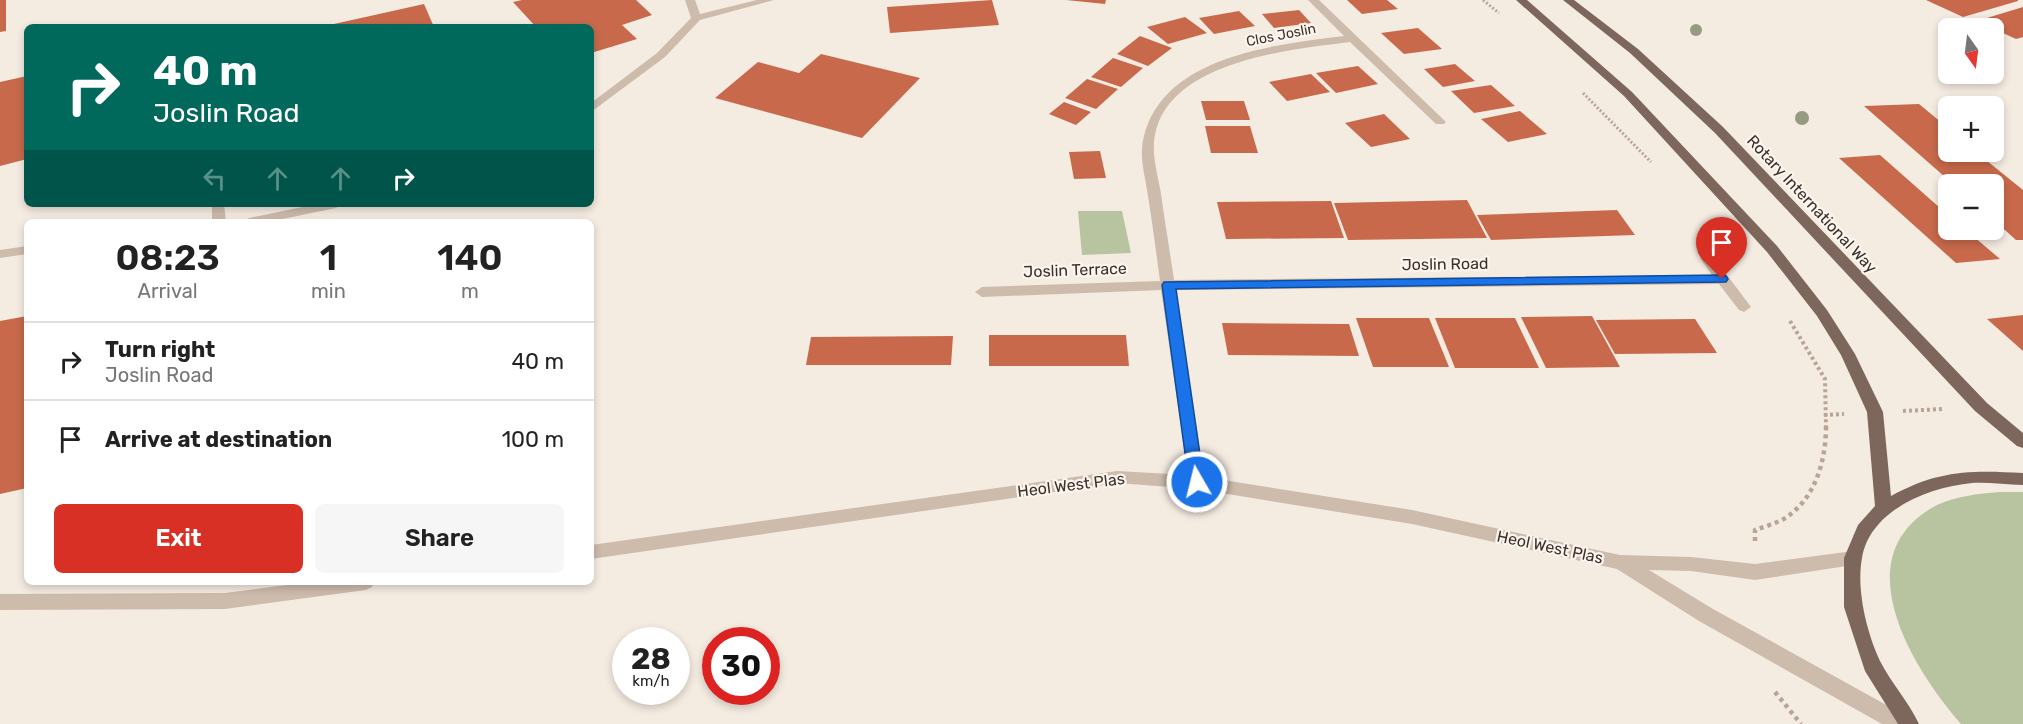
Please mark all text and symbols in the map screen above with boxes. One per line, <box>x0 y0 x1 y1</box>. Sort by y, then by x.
north arrow <box>1938 18 2004 84</box>
map controls <box>1938 18 2004 240</box>
street label: Clos Joslin <box>1245 20 1317 50</box>
text: 40 m <box>153 46 258 96</box>
icon: right <box>54 48 132 126</box>
button: + <box>1938 96 2004 162</box>
text: Joslin Road <box>153 97 299 129</box>
street label: Rotary International Way <box>1743 131 1881 277</box>
icon: left <box>198 162 231 195</box>
icon: ahead <box>261 162 294 195</box>
icon: ahead <box>324 162 357 195</box>
icon: right <box>387 162 420 195</box>
button: − <box>1938 174 2004 240</box>
pin <box>1696 217 1747 279</box>
icon: arrive <box>1705 226 1738 259</box>
text: 08:23 <box>115 236 220 279</box>
text: 1 <box>320 236 337 279</box>
text: 140 <box>437 236 503 279</box>
street label: Joslin Road <box>1401 254 1489 274</box>
street label: Joslin Terrace <box>1023 259 1127 281</box>
text: Arrival <box>138 279 198 303</box>
text: min <box>311 279 346 303</box>
text: m <box>461 279 479 303</box>
text: Turn right <box>105 336 215 363</box>
icon: right <box>54 345 87 378</box>
text: 40 m <box>511 348 564 375</box>
text: Joslin Road <box>105 363 213 387</box>
icon: arrive <box>54 423 87 456</box>
text: Arrive at destination <box>105 426 332 453</box>
text: 100 m <box>502 426 564 453</box>
position arrow <box>1165 450 1229 514</box>
street label: Heol West Plas <box>1016 469 1126 501</box>
button: Exit <box>54 504 303 573</box>
button: Share <box>315 504 564 573</box>
street label: Heol West Plas <box>1495 526 1605 568</box>
speed limit sign: 30 <box>702 627 780 705</box>
text: 28 <box>631 641 671 677</box>
text: km/h <box>632 672 670 690</box>

